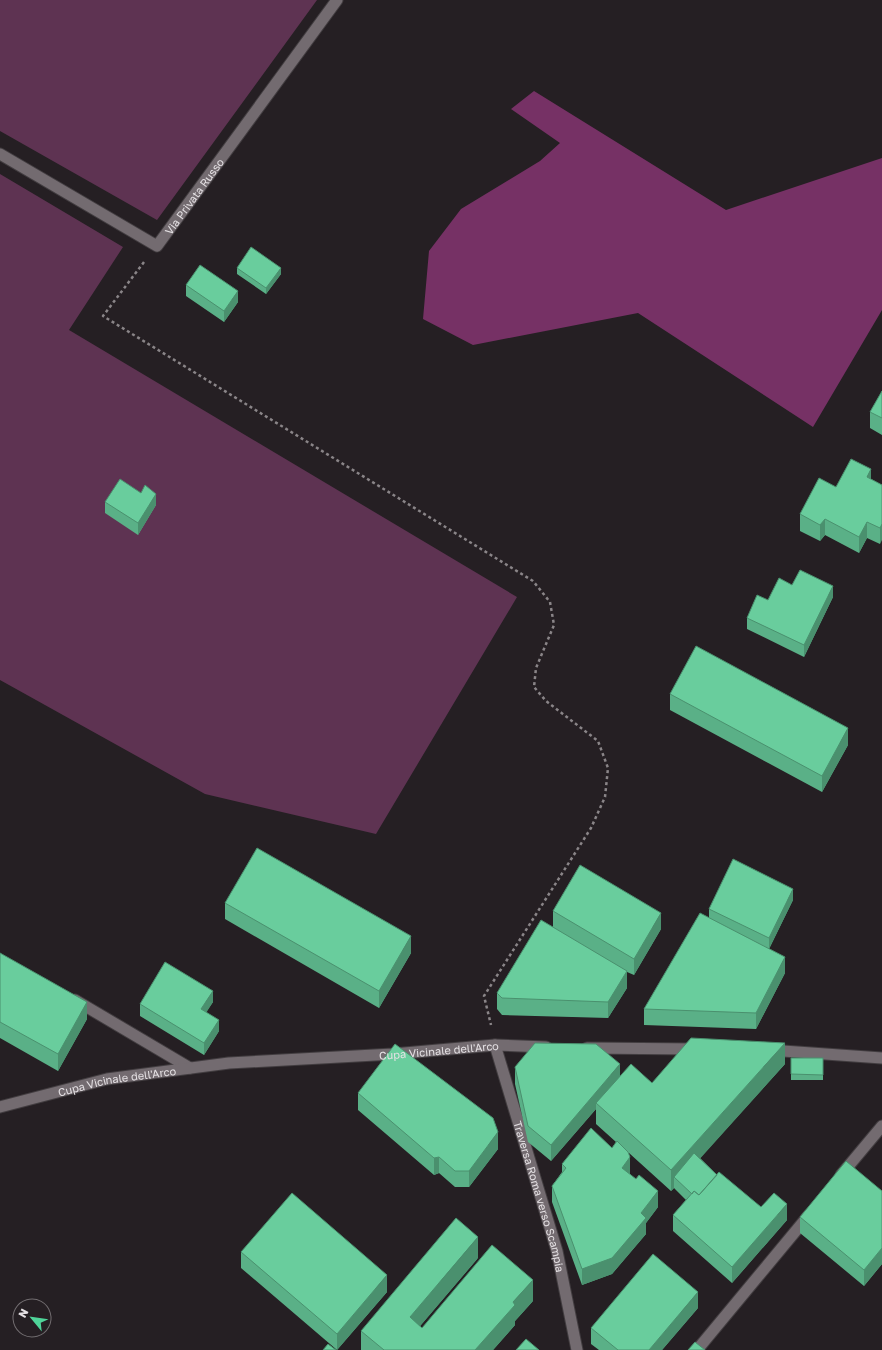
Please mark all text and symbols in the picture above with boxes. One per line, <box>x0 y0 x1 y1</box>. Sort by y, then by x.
street label: Via Privata Russo <box>161 155 226 237</box>
street label: Cupa Vicinale dell'Arco <box>379 1038 499 1061</box>
street label: Cupa Vicinale dell'Arco <box>56 1063 177 1098</box>
street label: Traversa Roma verso Scampia <box>512 1119 568 1273</box>
north arrow <box>12 1298 52 1338</box>
text: N <box>15 1306 31 1320</box>

